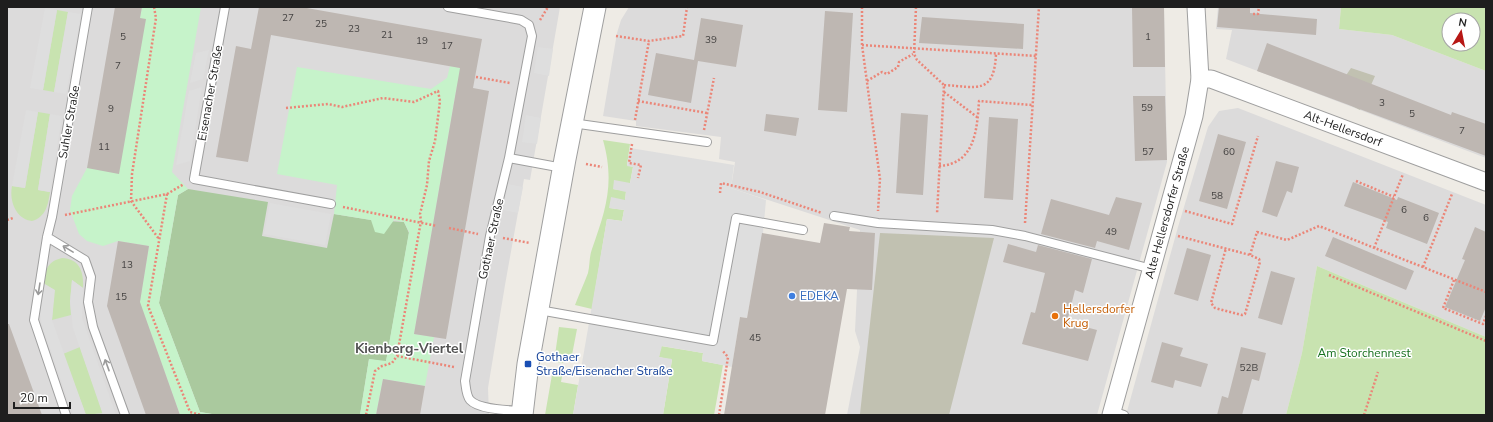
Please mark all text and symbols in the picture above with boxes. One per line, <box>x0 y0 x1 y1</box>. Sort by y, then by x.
house number: 27 <box>282 11 294 25</box>
north arrow <box>1441 12 1481 52</box>
text: N <box>1457 15 1468 31</box>
house number: 25 <box>315 17 327 31</box>
house number: 23 <box>348 22 360 36</box>
house number: 21 <box>381 28 393 42</box>
house number: 5 <box>120 30 126 44</box>
house number: 1 <box>1145 30 1151 44</box>
house number: 39 <box>705 33 717 47</box>
house number: 19 <box>416 34 428 48</box>
house number: 17 <box>441 39 453 53</box>
street label: Eisenacher Straße <box>194 44 226 142</box>
house number: 7 <box>115 59 121 73</box>
street label: Suhler Straße <box>55 84 83 160</box>
house number: 3 <box>1379 96 1385 110</box>
house number: 59 <box>1141 101 1153 115</box>
house number: 9 <box>108 102 114 116</box>
street label: Alt-Hellersdorf <box>1302 106 1386 151</box>
house number: 5 <box>1409 107 1415 121</box>
house number: 7 <box>1459 124 1465 138</box>
house number: 11 <box>98 140 110 154</box>
street label: Alte Hellersdorfer Straße <box>1141 145 1193 281</box>
house number: 57 <box>1142 145 1154 159</box>
house number: 60 <box>1223 145 1235 159</box>
house number: 58 <box>1211 189 1223 203</box>
street label: Gothaer Straße <box>475 197 507 281</box>
house number: 6 <box>1401 203 1407 217</box>
house number: 6 <box>1423 211 1429 225</box>
house number: 49 <box>1105 225 1117 239</box>
one-way arrow <box>62 244 74 252</box>
house number: 13 <box>121 258 133 272</box>
one-way arrow <box>34 282 42 295</box>
place label: EDEKA <box>800 288 839 304</box>
house number: 15 <box>115 290 127 304</box>
marker: EDEKA <box>787 291 797 301</box>
place label: Hellersdorfer Krug <box>1063 301 1135 331</box>
marker: Hellersdorfer Krug <box>1050 311 1060 321</box>
house number: 45 <box>749 331 761 345</box>
district label: Kienberg-Viertel <box>355 339 464 358</box>
park label: Am Storchennest <box>1317 345 1411 361</box>
place label: Gothaer Straße/Eisenacher Straße <box>536 349 673 379</box>
marker: Gothaer Straße/Eisenacher Straße <box>523 359 533 369</box>
one-way arrow <box>102 360 110 372</box>
house number: 52B <box>1240 361 1259 375</box>
scale bar <box>14 384 70 410</box>
text: 20 m <box>20 390 48 406</box>

